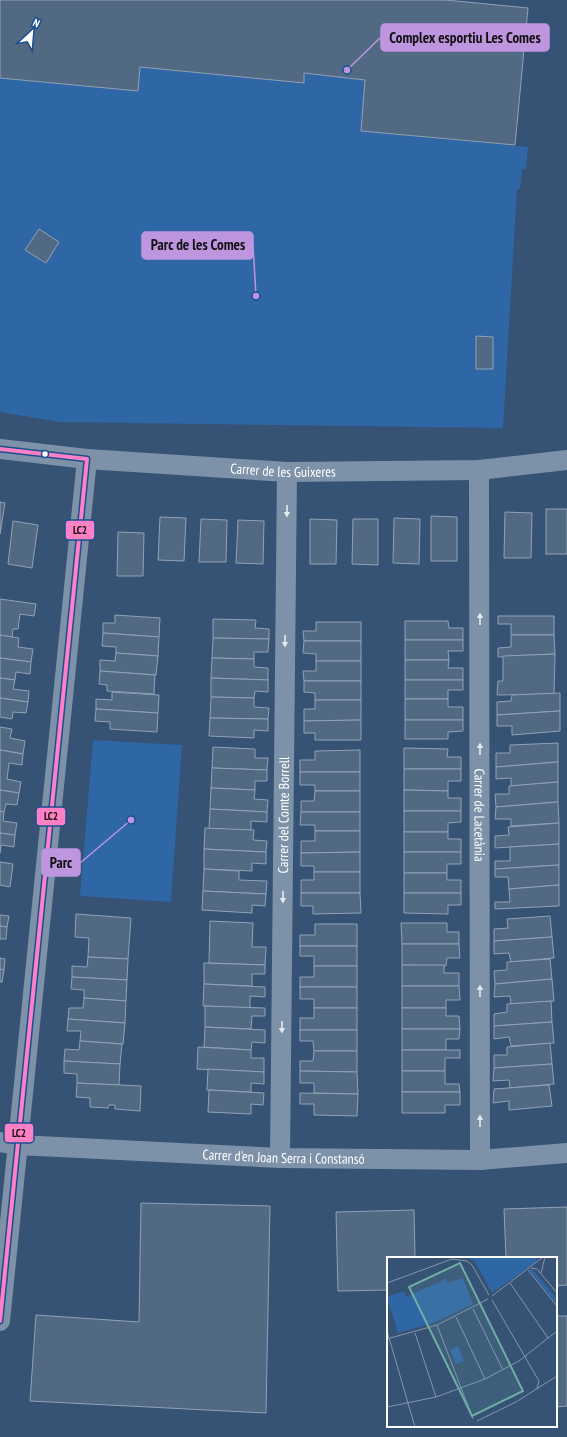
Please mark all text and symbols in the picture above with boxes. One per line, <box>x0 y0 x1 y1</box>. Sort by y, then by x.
north arrow <box>12 12 52 52</box>
text: N <box>31 15 42 31</box>
callout: Complex esportiu Les Comes <box>381 24 549 51</box>
text: Complex esportiu Les Comes <box>389 28 541 47</box>
callout: Parc de les Comes <box>142 232 253 259</box>
text: Parc de les Comes <box>151 235 245 254</box>
unlabelled marker <box>40 449 50 459</box>
street label: Carrer de les Guixeres <box>230 459 336 481</box>
one-way arrow <box>283 505 290 517</box>
line badge: LC2 <box>65 520 95 540</box>
text: LC2 <box>73 523 87 537</box>
one-way arrow <box>477 612 483 625</box>
one-way arrow <box>282 635 288 648</box>
one-way arrow <box>477 742 483 755</box>
street label: Carrer del Comte Borrell <box>274 756 293 873</box>
street label: Carrer de Lacetània <box>470 768 489 862</box>
line badge: LC2 <box>36 807 66 826</box>
text: LC2 <box>44 809 58 823</box>
callout: Parc <box>42 849 80 876</box>
text: Parc <box>50 853 73 872</box>
one-way arrow <box>280 891 286 904</box>
one-way arrow <box>477 984 483 997</box>
one-way arrow <box>278 1021 285 1033</box>
one-way arrow <box>477 1114 483 1127</box>
line badge: LC2 <box>4 1123 34 1143</box>
text: LC2 <box>12 1126 26 1140</box>
street label: Carrer d'en Joan Serra i Constansó <box>202 1145 365 1168</box>
inset map <box>387 1257 557 1427</box>

